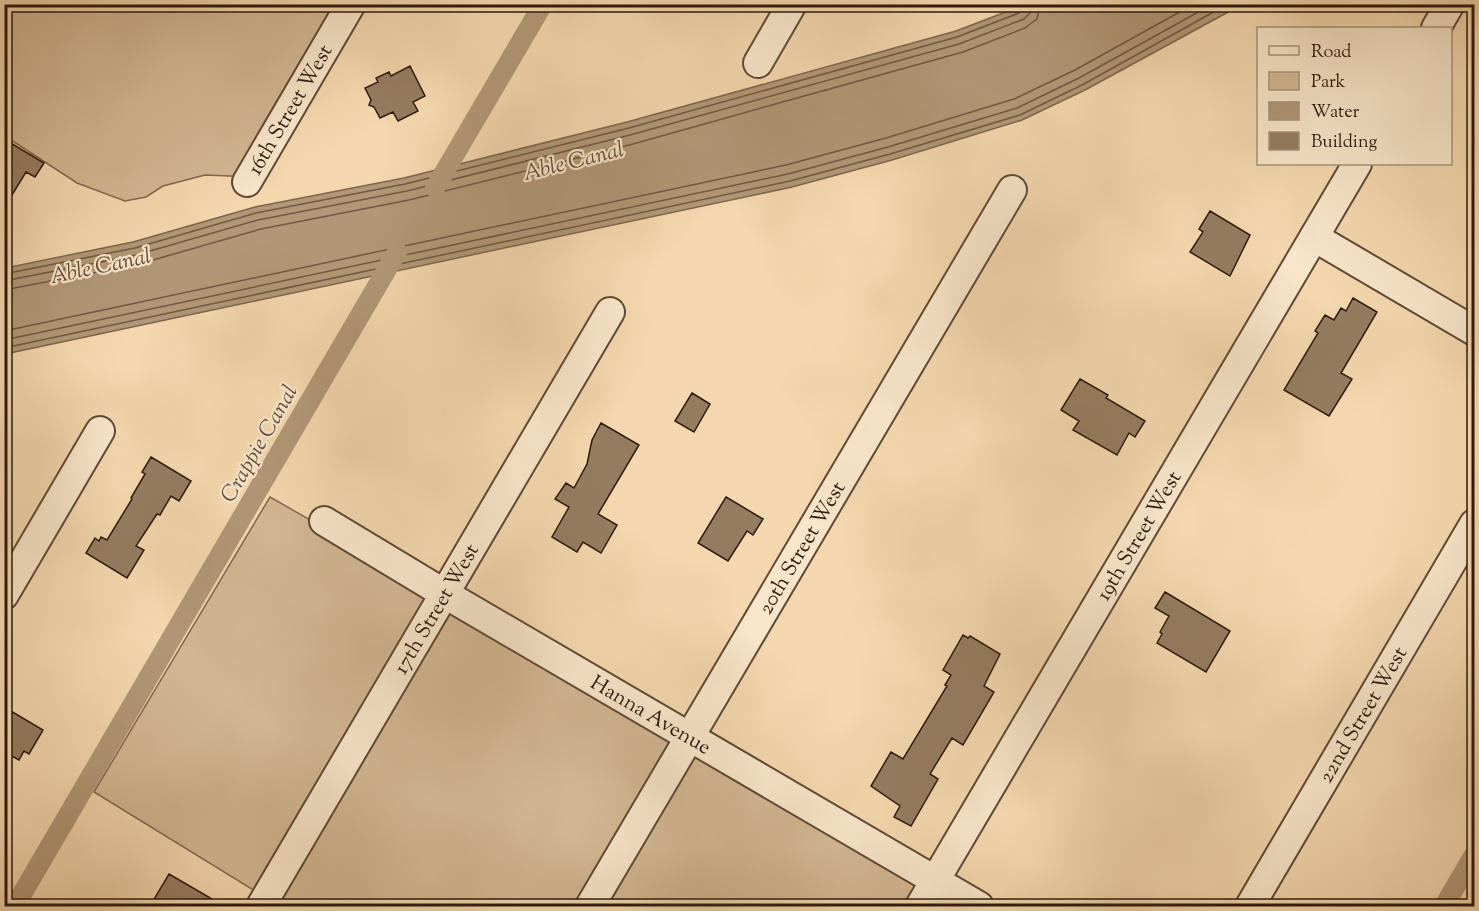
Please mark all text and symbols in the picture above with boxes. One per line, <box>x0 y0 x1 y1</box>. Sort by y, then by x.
legend <box>1257 27 1452 165</box>
street label: 16th Street West <box>241 40 341 181</box>
text: Road <box>1311 40 1351 66</box>
text: Park <box>1311 70 1346 96</box>
text: Water <box>1311 100 1360 126</box>
text: Building <box>1311 130 1377 156</box>
water label: Able Canal <box>520 135 628 191</box>
water label: Able Canal <box>47 242 154 294</box>
water label: Crappie Canal <box>214 379 307 509</box>
street label: 19th Street West <box>1090 466 1190 607</box>
street label: 20th Street West <box>752 476 854 621</box>
street label: 17th Street West <box>387 539 488 681</box>
street label: 22nd Street West <box>1312 642 1416 789</box>
street label: Hanna Avenue <box>584 669 716 763</box>

